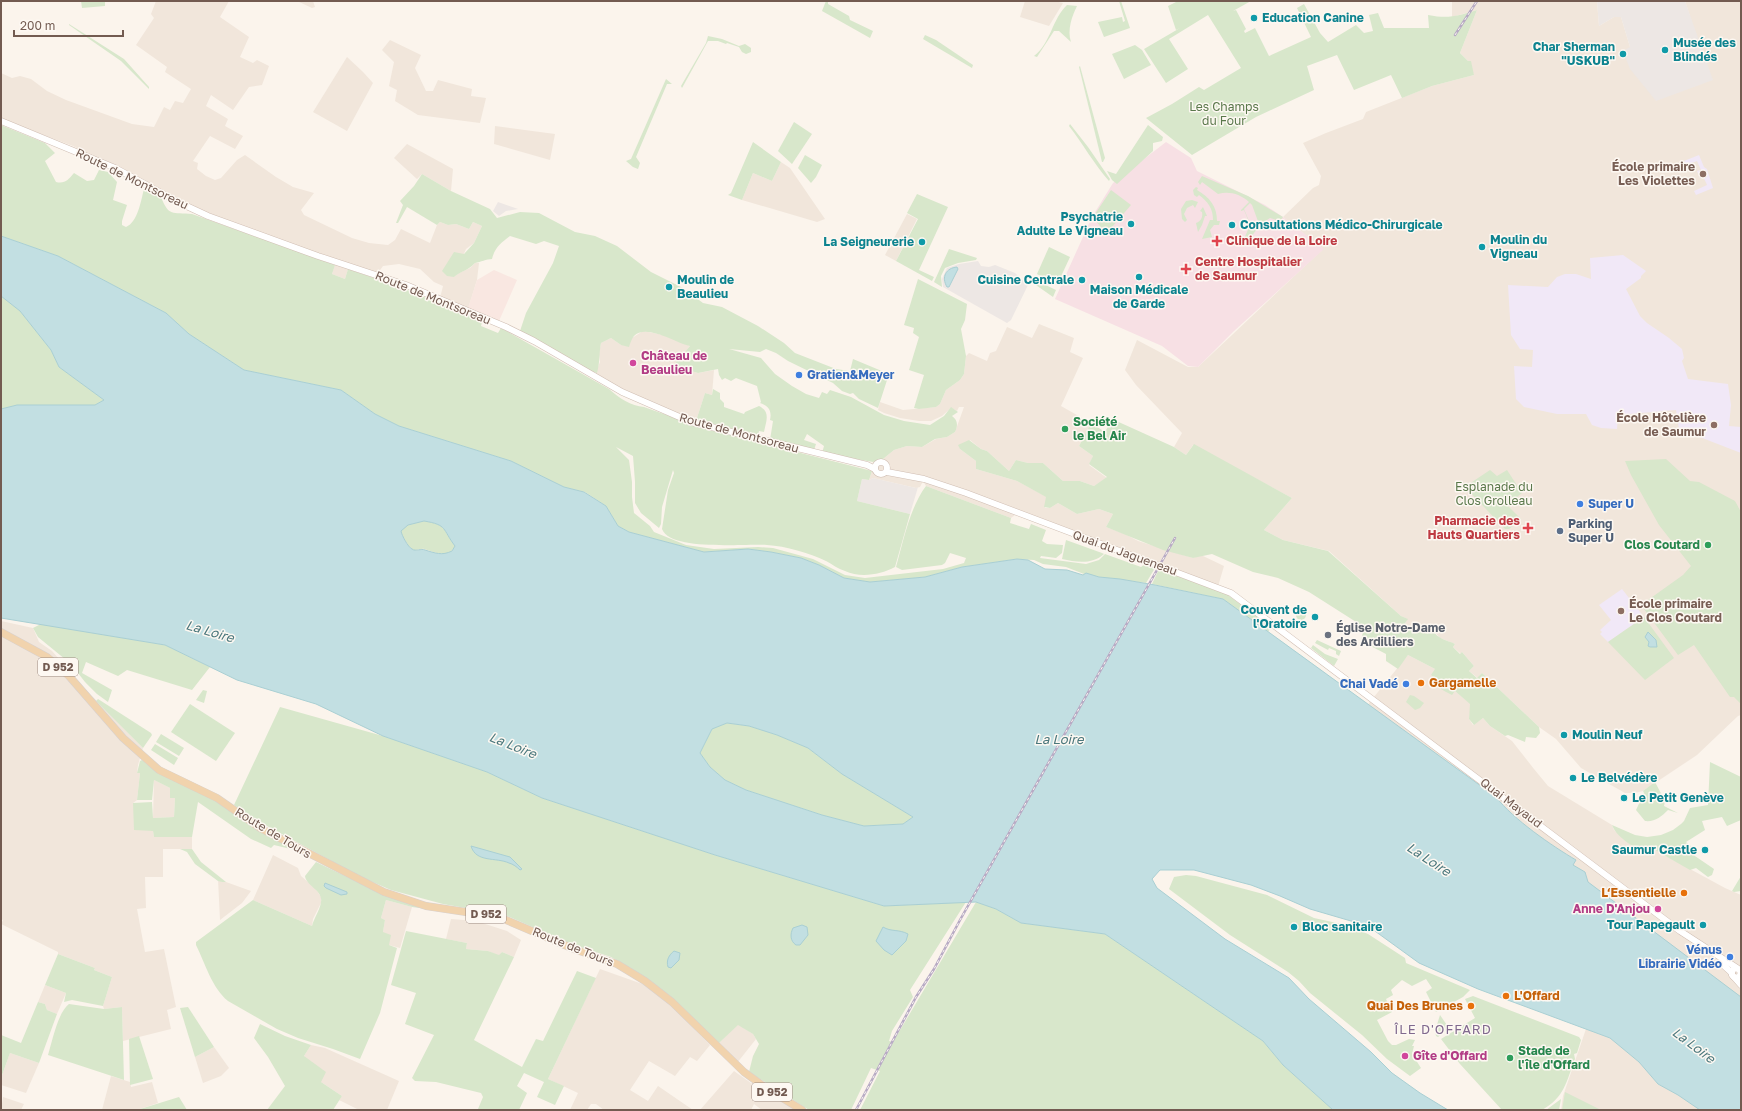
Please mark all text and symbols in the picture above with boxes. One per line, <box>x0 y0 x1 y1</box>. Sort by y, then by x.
place label: Education Canine <box>1262 10 1364 25</box>
scale bar <box>14 12 123 38</box>
marker: Education Canine <box>1249 13 1259 23</box>
text: 200 m <box>20 18 55 33</box>
place label: Musée des Blindés <box>1673 35 1736 64</box>
place label: Char Sherman "USKUB" <box>1533 39 1615 68</box>
marker: Musée des Blindés <box>1660 45 1670 55</box>
marker: Char Sherman "USKUB" <box>1618 49 1628 59</box>
park label: Les Champs du Four <box>1189 99 1259 128</box>
street label: Route de Montsoreau <box>74 145 191 212</box>
place label: École primaire Les Violettes <box>1612 159 1695 188</box>
marker: École primaire Les Violettes <box>1698 169 1708 179</box>
place label: Psychatrie Adulte Le Vigneau <box>1017 209 1123 238</box>
place label: Consultations Médico-Chirurgicale <box>1240 217 1443 232</box>
marker: Psychatrie Adulte Le Vigneau <box>1126 219 1136 229</box>
marker: Consultations Médico-Chirurgicale <box>1227 220 1237 230</box>
place label: Moulin du Vigneau <box>1490 232 1547 261</box>
place label: Clinique de la Loire <box>1226 233 1337 248</box>
place label: La Seigneurerie <box>823 234 914 249</box>
marker: Clinique de la Loire <box>1211 235 1223 247</box>
marker: La Seigneurerie <box>917 237 927 247</box>
marker: Moulin du Vigneau <box>1477 242 1487 252</box>
place label: Centre Hospitalier de Saumur <box>1195 254 1302 283</box>
marker: Centre Hospitalier de Saumur <box>1180 263 1192 275</box>
street label: Route de Montsoreau <box>373 267 493 328</box>
place label: Moulin de Beaulieu <box>677 272 734 301</box>
place label: Cuisine Centrale <box>978 272 1074 287</box>
marker: Maison Médicale de Garde <box>1134 272 1144 282</box>
marker: Cuisine Centrale <box>1077 275 1087 285</box>
marker: Moulin de Beaulieu <box>664 282 674 292</box>
place label: Maison Médicale de Garde <box>1090 282 1188 311</box>
place label: Château de Beaulieu <box>641 348 707 377</box>
marker: Château de Beaulieu <box>628 358 638 368</box>
place label: Gratien&Meyer <box>807 367 895 382</box>
marker: Gratien&Meyer <box>794 370 804 380</box>
street label: Route de Montsoreau <box>678 409 801 456</box>
place label: École Hôtelière de Saumur <box>1616 410 1706 439</box>
place label: Société le Bel Air <box>1073 414 1126 443</box>
marker: École Hôtelière de Saumur <box>1709 420 1719 430</box>
marker: Société le Bel Air <box>1060 424 1070 434</box>
park label: Esplanade du Clos Grolleau <box>1455 479 1533 508</box>
place label: Super U <box>1588 496 1634 511</box>
marker: Super U <box>1575 499 1585 509</box>
place label: Pharmacie des Hauts Quartiers <box>1427 513 1520 542</box>
place label: Parking Super U <box>1568 516 1614 545</box>
marker: Pharmacie des Hauts Quartiers <box>1523 523 1533 533</box>
marker: Parking Super U <box>1555 526 1565 536</box>
street label: Quai du Jagueneau <box>1071 527 1180 578</box>
place label: Clos Coutard <box>1624 537 1700 552</box>
marker: Clos Coutard <box>1703 540 1713 550</box>
place label: École primaire Le Clos Coutard <box>1629 596 1722 625</box>
place label: Couvent de l'Oratoire <box>1241 602 1307 631</box>
marker: École primaire Le Clos Coutard <box>1616 606 1626 616</box>
marker: Couvent de l'Oratoire <box>1310 612 1320 622</box>
water label: La Loire <box>184 617 237 646</box>
place label: Église Notre-Dame des Ardilliers <box>1336 620 1445 649</box>
marker: Église Notre-Dame des Ardilliers <box>1323 630 1333 640</box>
road number: D 952 <box>38 658 78 676</box>
place label: Gargamelle <box>1429 675 1496 690</box>
place label: Chai Vadé <box>1340 676 1398 691</box>
marker: Gargamelle <box>1416 678 1426 688</box>
marker: Chai Vadé <box>1401 679 1411 689</box>
place label: Moulin Neuf <box>1572 727 1643 742</box>
water label: La Loire <box>487 728 540 762</box>
marker: Moulin Neuf <box>1559 730 1569 740</box>
water label: La Loire <box>1034 731 1085 747</box>
place label: Le Belvédère <box>1581 770 1657 785</box>
marker: Le Belvédère <box>1568 773 1578 783</box>
street label: Quai Mayaud <box>1477 774 1545 831</box>
place label: Le Petit Genève <box>1632 790 1724 805</box>
marker: Le Petit Genève <box>1619 793 1629 803</box>
street label: Route de Tours <box>232 804 314 861</box>
water label: La Loire <box>1404 839 1455 880</box>
place label: Saumur Castle <box>1612 842 1697 857</box>
marker: Saumur Castle <box>1700 845 1710 855</box>
place label: L‘Essentielle <box>1601 885 1676 900</box>
marker: L‘Essentielle <box>1679 888 1689 898</box>
place label: Anne D'Anjou <box>1573 901 1650 916</box>
marker: Anne D'Anjou <box>1653 904 1663 914</box>
road number: D 952 <box>466 905 506 923</box>
place label: Tour Papegault <box>1607 917 1695 932</box>
place label: Bloc sanitaire <box>1302 919 1382 934</box>
marker: Tour Papegault <box>1698 920 1708 930</box>
marker: Bloc sanitaire <box>1289 922 1299 932</box>
street label: Route de Tours <box>530 923 616 970</box>
place label: Vénus Librairie Vidéo <box>1638 942 1722 971</box>
marker: Vénus Librairie Vidéo <box>1725 952 1735 962</box>
place label: L'Offard <box>1514 988 1560 1003</box>
marker: L'Offard <box>1501 991 1511 1001</box>
place label: Quai Des Brunes <box>1367 998 1463 1013</box>
marker: Quai Des Brunes <box>1466 1001 1476 1011</box>
district label: ÎLE D'OFFARD <box>1393 1021 1492 1037</box>
water label: La Loire <box>1670 1024 1720 1067</box>
place label: Stade de l'île d'Offard <box>1518 1043 1590 1072</box>
place label: Gîte d'Offard <box>1413 1048 1487 1063</box>
marker: Gîte d'Offard <box>1400 1051 1410 1061</box>
marker: Stade de l'île d'Offard <box>1505 1053 1515 1063</box>
road number: D 952 <box>752 1083 792 1101</box>

